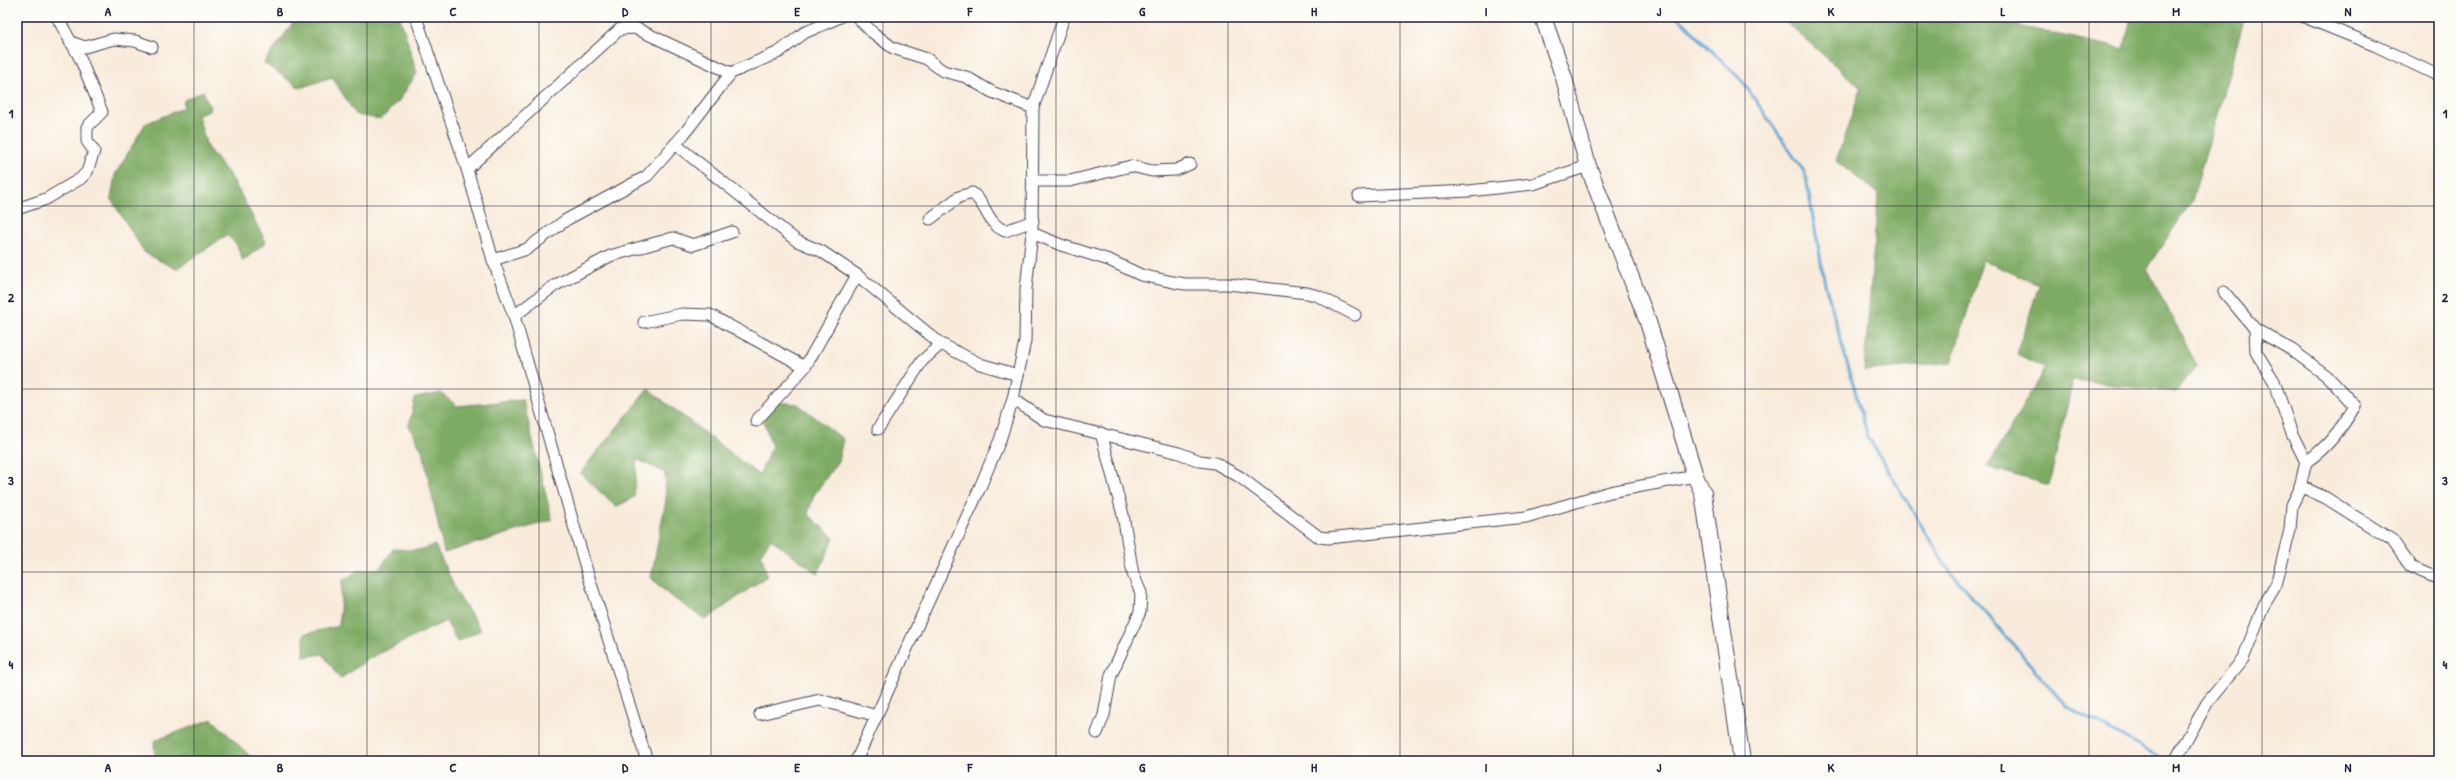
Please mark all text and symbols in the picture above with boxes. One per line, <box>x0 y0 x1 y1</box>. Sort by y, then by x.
text: A <box>105 2 112 20</box>
text: B <box>277 2 284 20</box>
text: C <box>449 2 457 20</box>
text: D <box>622 2 629 20</box>
text: E <box>794 2 800 20</box>
text: F <box>967 2 974 20</box>
text: G <box>1139 2 1146 20</box>
text: H <box>1311 2 1317 20</box>
text: I <box>1484 2 1488 20</box>
text: J <box>1657 2 1662 20</box>
text: K <box>1828 2 1835 20</box>
text: L <box>2001 2 2006 20</box>
text: M <box>2172 2 2180 20</box>
text: N <box>2345 2 2352 20</box>
text: 1 <box>9 104 14 122</box>
text: 1 <box>2443 104 2448 122</box>
text: 2 <box>8 288 15 306</box>
text: 2 <box>2442 288 2449 306</box>
text: 3 <box>8 471 14 489</box>
text: 3 <box>2442 471 2448 489</box>
text: 4 <box>9 655 14 673</box>
text: 4 <box>2443 655 2448 673</box>
text: A <box>105 758 112 776</box>
text: B <box>277 758 284 776</box>
text: C <box>449 758 457 776</box>
text: D <box>622 758 629 776</box>
text: E <box>794 758 800 776</box>
text: F <box>967 758 974 776</box>
text: G <box>1139 758 1146 776</box>
text: H <box>1311 758 1317 776</box>
text: I <box>1484 758 1488 776</box>
text: J <box>1657 758 1662 776</box>
text: K <box>1828 758 1835 776</box>
text: L <box>2001 758 2006 776</box>
text: M <box>2172 758 2180 776</box>
text: N <box>2345 758 2352 776</box>

